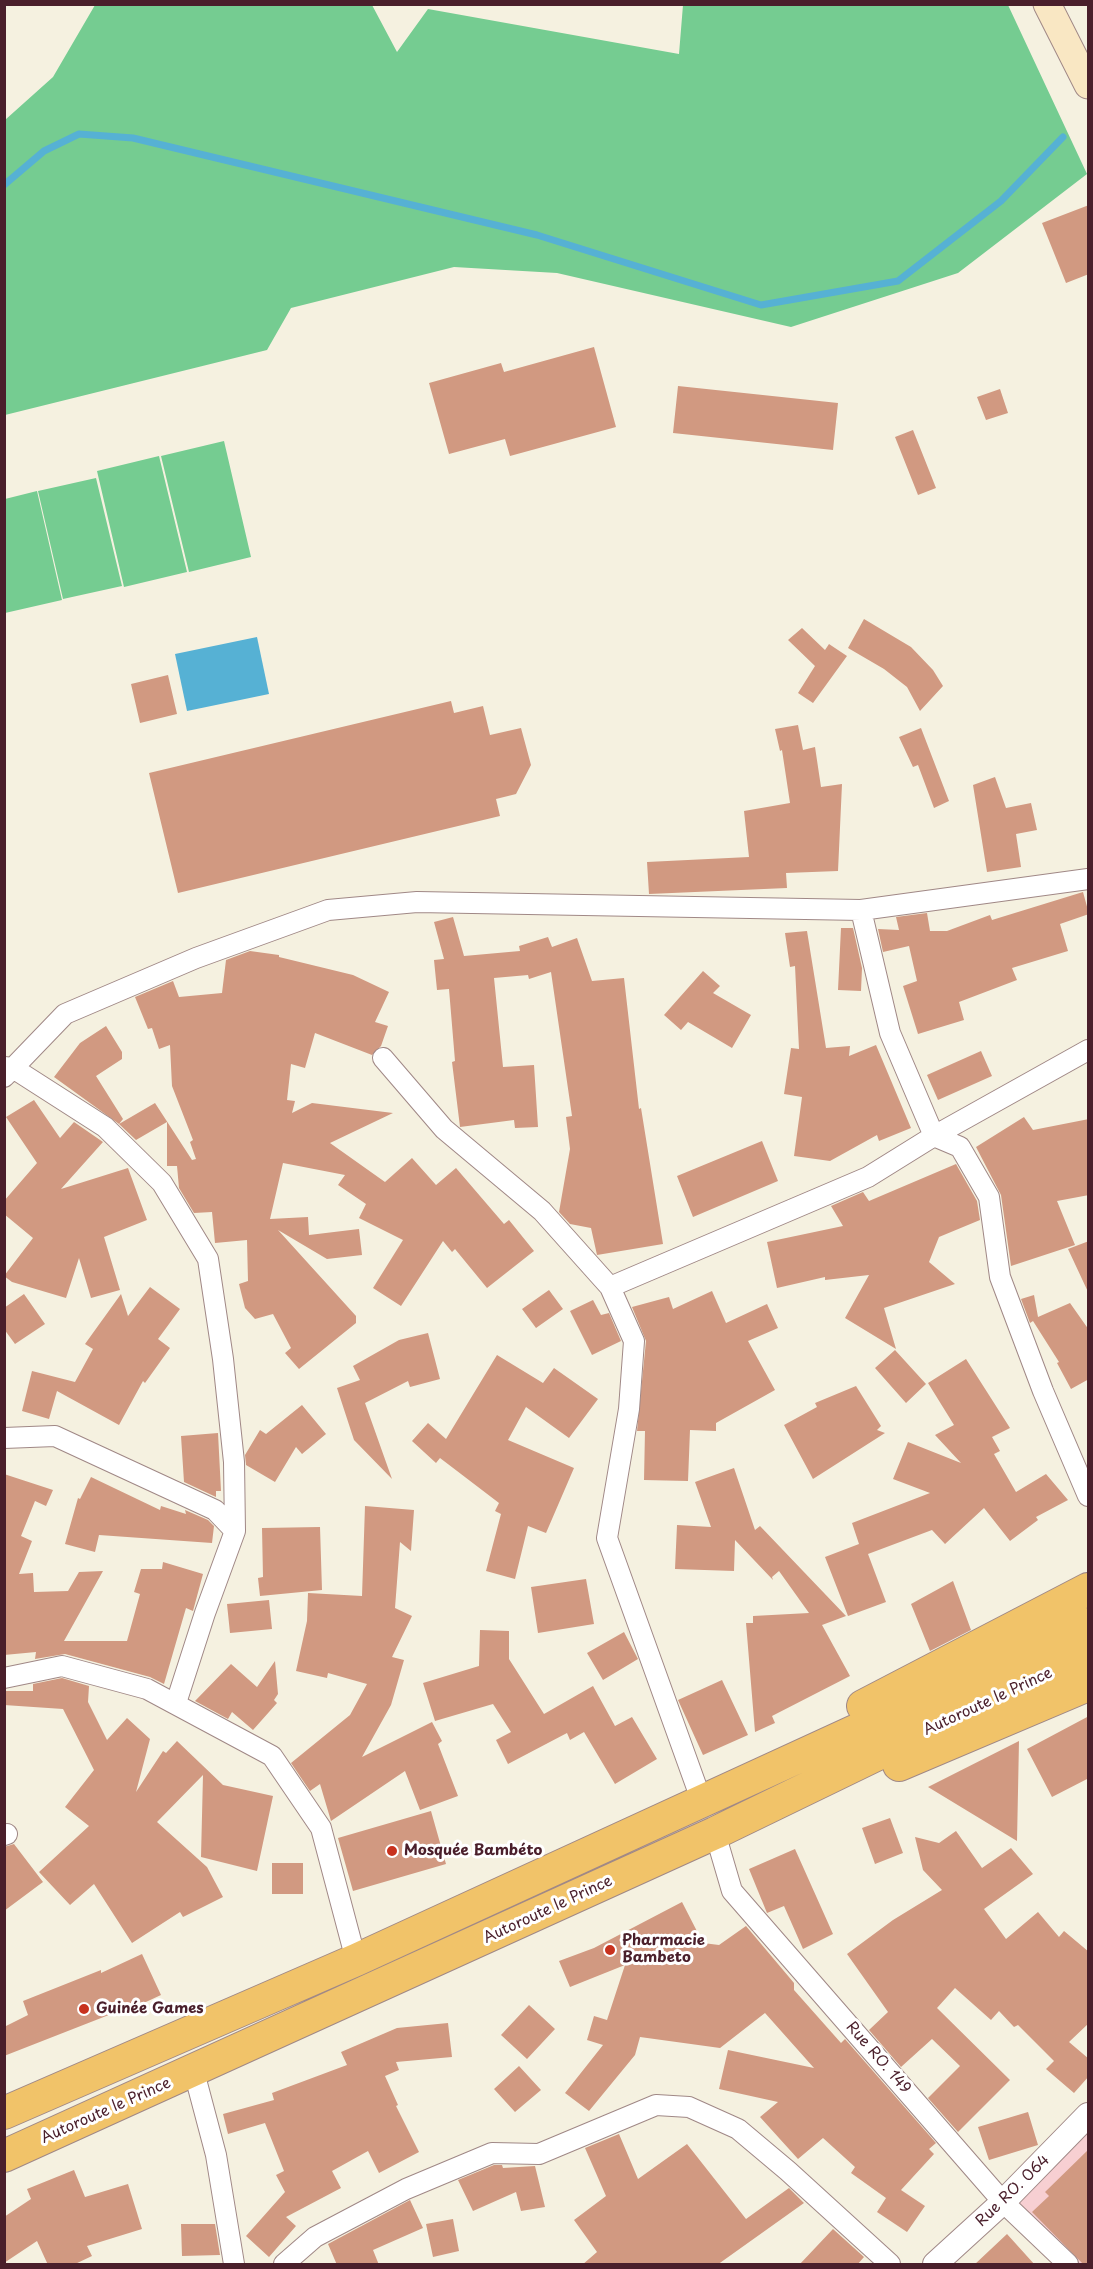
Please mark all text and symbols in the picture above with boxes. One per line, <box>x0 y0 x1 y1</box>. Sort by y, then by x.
street label: Autoroute le Prince <box>921 1664 1055 1740</box>
place label: Mosquée Bambéto <box>404 1842 542 1860</box>
marker: Mosquée Bambéto <box>385 1844 399 1858</box>
street label: Autoroute le Prince <box>481 1872 615 1948</box>
place label: Pharmacie Bambeto <box>622 1932 705 1967</box>
marker: Pharmacie Bambeto <box>603 1943 617 1957</box>
place label: Guinée Games <box>96 2000 204 2018</box>
marker: Guinée Games <box>77 2002 91 2016</box>
street label: Rue RO. 149 <box>842 2018 914 2098</box>
street label: Autoroute le Prince <box>38 2074 174 2148</box>
street label: Rue RO. 064 <box>972 2151 1054 2231</box>

